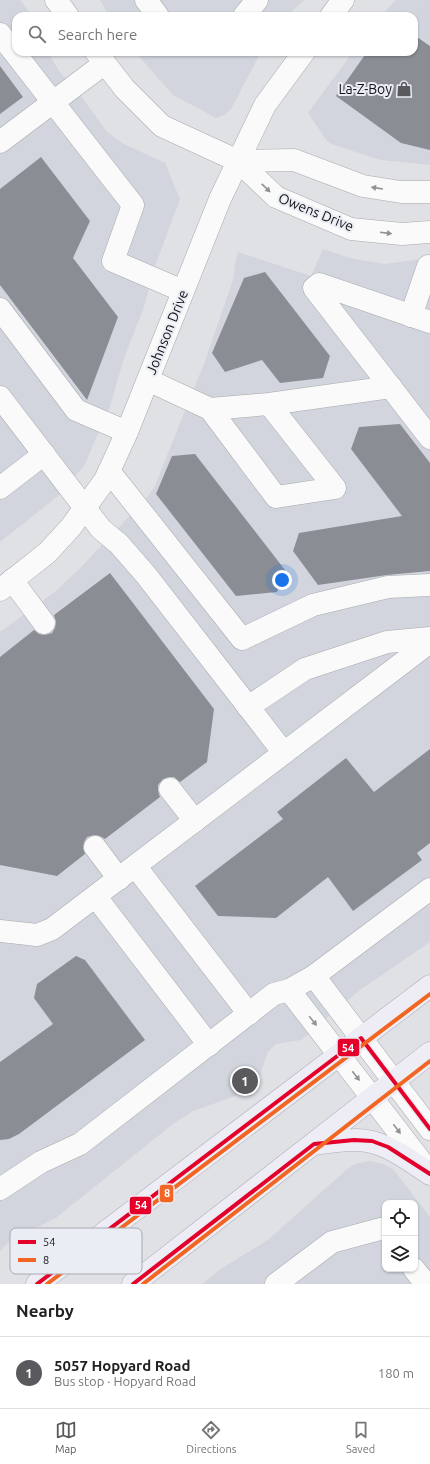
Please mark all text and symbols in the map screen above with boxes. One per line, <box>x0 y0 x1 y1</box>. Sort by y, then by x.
search box <box>12 12 418 56</box>
icon: search <box>26 23 48 45</box>
text: Search here <box>58 26 137 43</box>
shop icon: La-Z-Boy <box>395 80 413 98</box>
place label: La-Z-Boy <box>338 81 392 97</box>
one-way arrow <box>261 183 271 193</box>
one-way arrow <box>371 185 383 191</box>
street label: Owens Drive <box>276 190 356 234</box>
one-way arrow <box>380 229 392 236</box>
street label: Johnson Drive <box>143 287 191 377</box>
your location <box>272 570 292 590</box>
one-way arrow <box>309 1016 318 1027</box>
line badge: 54 <box>337 1038 360 1057</box>
text: 54 <box>342 1042 354 1054</box>
pin: 1 <box>232 1066 258 1096</box>
one-way arrow <box>352 1071 360 1082</box>
one-way arrow <box>393 1123 401 1134</box>
line badge: 8 <box>159 1184 174 1203</box>
text: 8 <box>164 1187 170 1199</box>
line badge: 54 <box>129 1196 152 1215</box>
text: 54 <box>135 1199 147 1211</box>
map controls <box>382 1200 418 1272</box>
button: locate <box>382 1200 418 1236</box>
legend <box>10 1228 142 1274</box>
text: 54 <box>43 1236 55 1248</box>
button: layers <box>382 1236 418 1272</box>
text: 8 <box>43 1254 49 1266</box>
text: Nearby <box>16 1301 74 1320</box>
text: 5057 Hopyard Road <box>54 1357 190 1374</box>
text: 1 <box>25 1366 33 1380</box>
text: 180 m <box>378 1366 414 1380</box>
text: Bus stop · Hopyard Road <box>54 1374 196 1388</box>
tab: Map <box>55 1419 77 1455</box>
tab: Directions <box>186 1419 236 1455</box>
tab: Saved <box>346 1419 375 1455</box>

